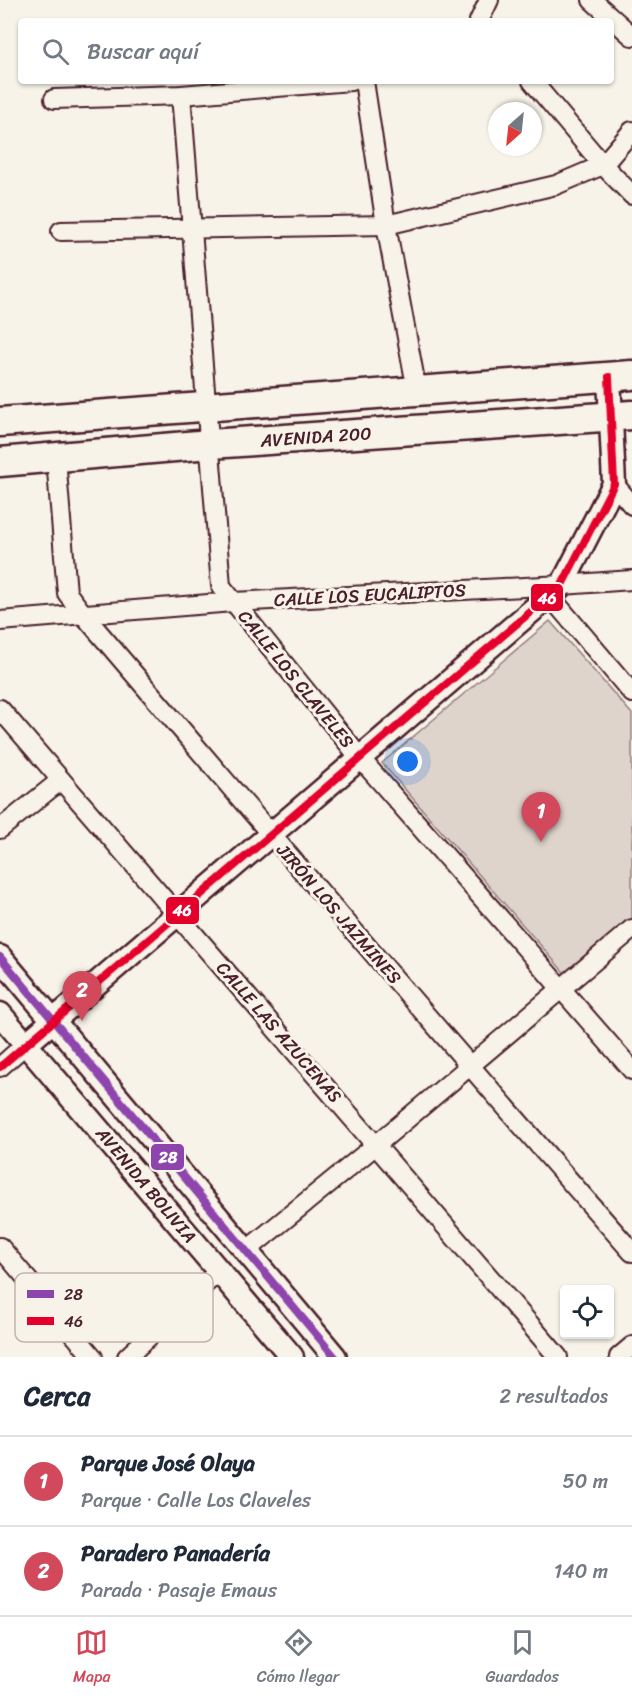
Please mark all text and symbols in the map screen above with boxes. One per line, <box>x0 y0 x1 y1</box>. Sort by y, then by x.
search box <box>18 18 614 84</box>
text: Buscar aquí <box>87 32 199 71</box>
icon: search <box>39 35 72 68</box>
north arrow <box>488 102 542 156</box>
street label: AVENIDA 200 <box>258 417 373 457</box>
street label: CALLE LOS EUCALIPTOS <box>273 574 467 616</box>
line badge: 46 <box>530 583 564 612</box>
text: 46 <box>536 584 557 613</box>
street label: CALLE LOS CLAVELES <box>230 602 362 756</box>
your location <box>393 747 422 776</box>
pin: 1 <box>522 792 560 842</box>
street label: JIRÓN LOS JAZMINES <box>268 835 410 992</box>
line badge: 46 <box>165 896 200 925</box>
text: 46 <box>171 896 192 925</box>
street label: CALLE LAS AZUCENAS <box>208 954 350 1111</box>
pin: 2 <box>62 972 101 1021</box>
street label: AVENIDA BOLIVIA <box>87 1119 205 1251</box>
line badge: 28 <box>150 1143 185 1171</box>
text: 28 <box>158 1143 178 1172</box>
legend <box>15 1273 213 1342</box>
text: 28 <box>64 1280 83 1309</box>
map controls <box>560 1285 614 1339</box>
button: locate <box>560 1285 614 1339</box>
text: 46 <box>64 1307 83 1336</box>
text: Cerca <box>24 1373 90 1419</box>
text: 2 resultados <box>499 1379 608 1414</box>
text: Parque José Olaya <box>81 1444 255 1483</box>
text: 1 <box>39 1464 48 1499</box>
text: 50 m <box>563 1464 608 1499</box>
text: Parque · Calle Los Claveles <box>81 1483 311 1518</box>
text: Paradero Panadería <box>81 1534 270 1573</box>
text: 2 <box>38 1554 49 1589</box>
text: 140 m <box>554 1554 608 1589</box>
text: Parada · Pasaje Emaus <box>81 1573 277 1608</box>
tab: Mapa <box>73 1626 111 1691</box>
tab: Cómo llegar <box>257 1626 339 1691</box>
tab: Guardados <box>485 1626 559 1691</box>

